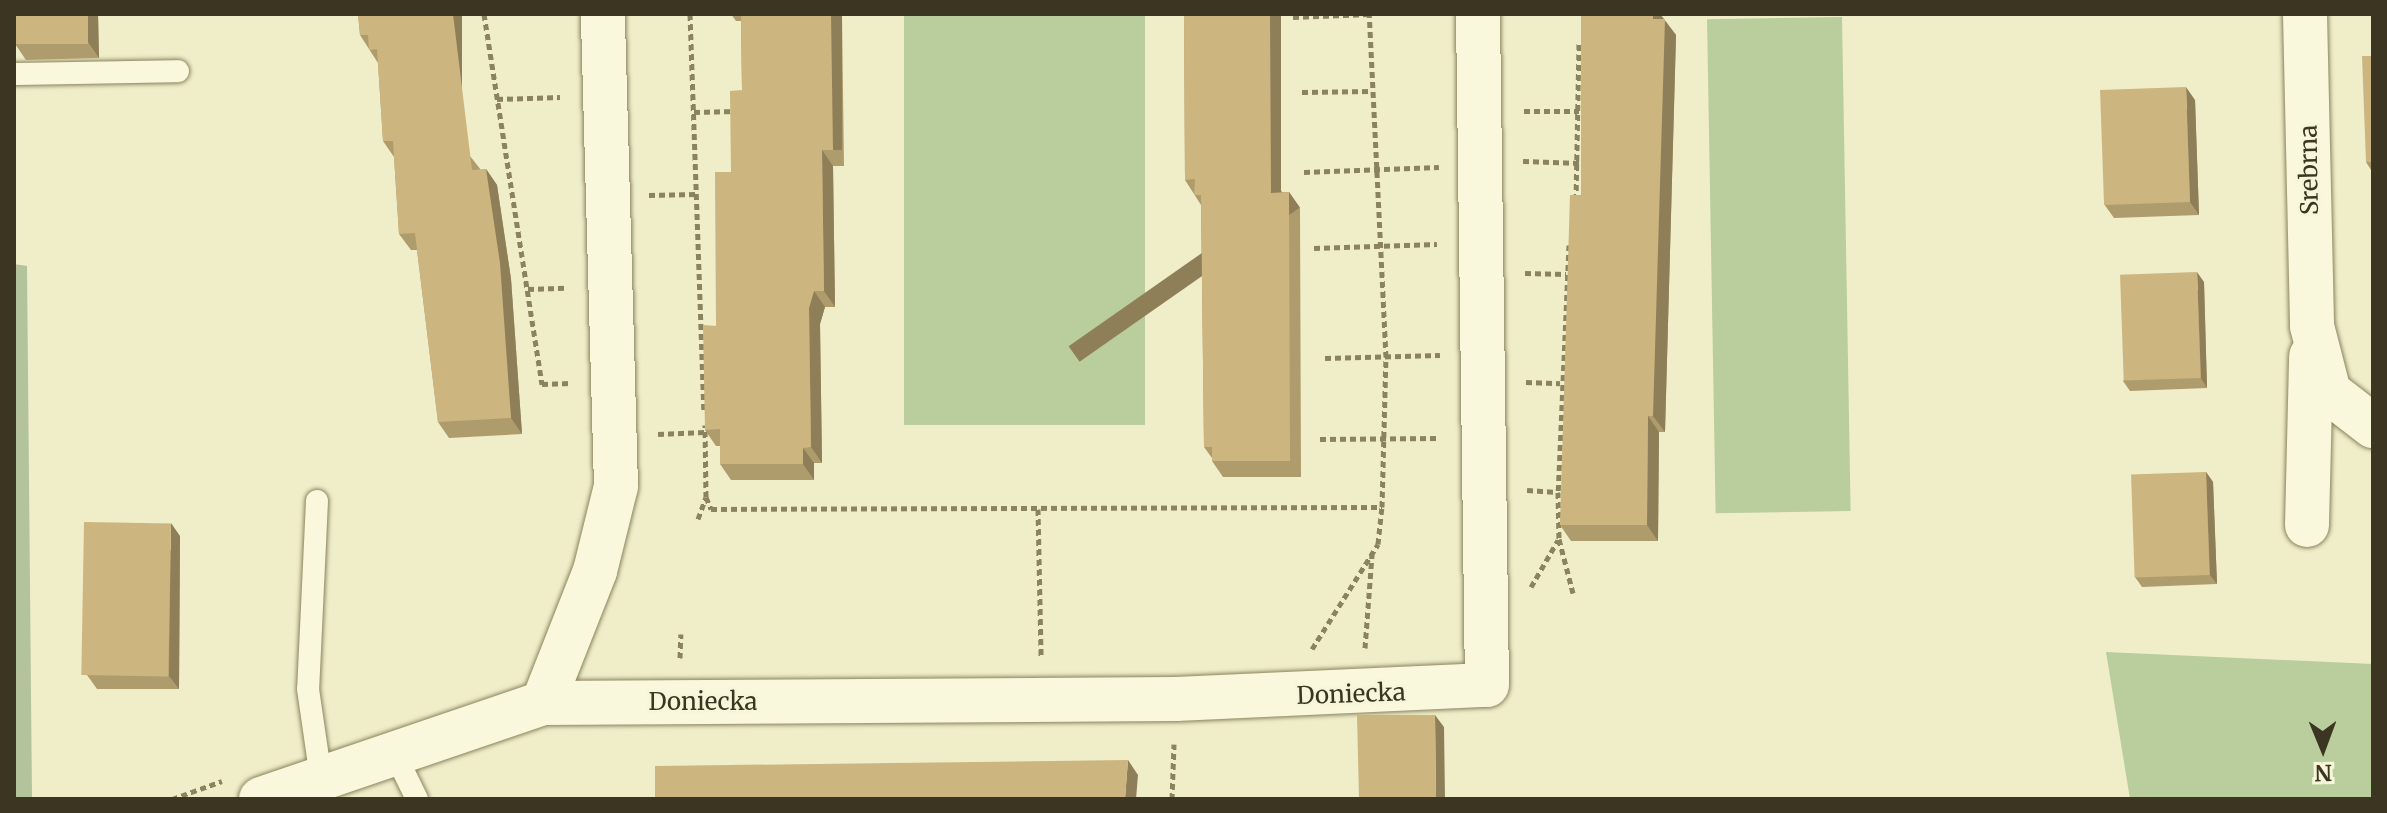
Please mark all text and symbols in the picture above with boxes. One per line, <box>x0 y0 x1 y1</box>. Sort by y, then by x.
street label: Srebrna <box>2294 125 2324 215</box>
street label: Doniecka <box>1296 678 1406 710</box>
street label: Doniecka <box>649 688 757 716</box>
north arrow <box>2283 709 2363 789</box>
text: N <box>2314 759 2332 787</box>

